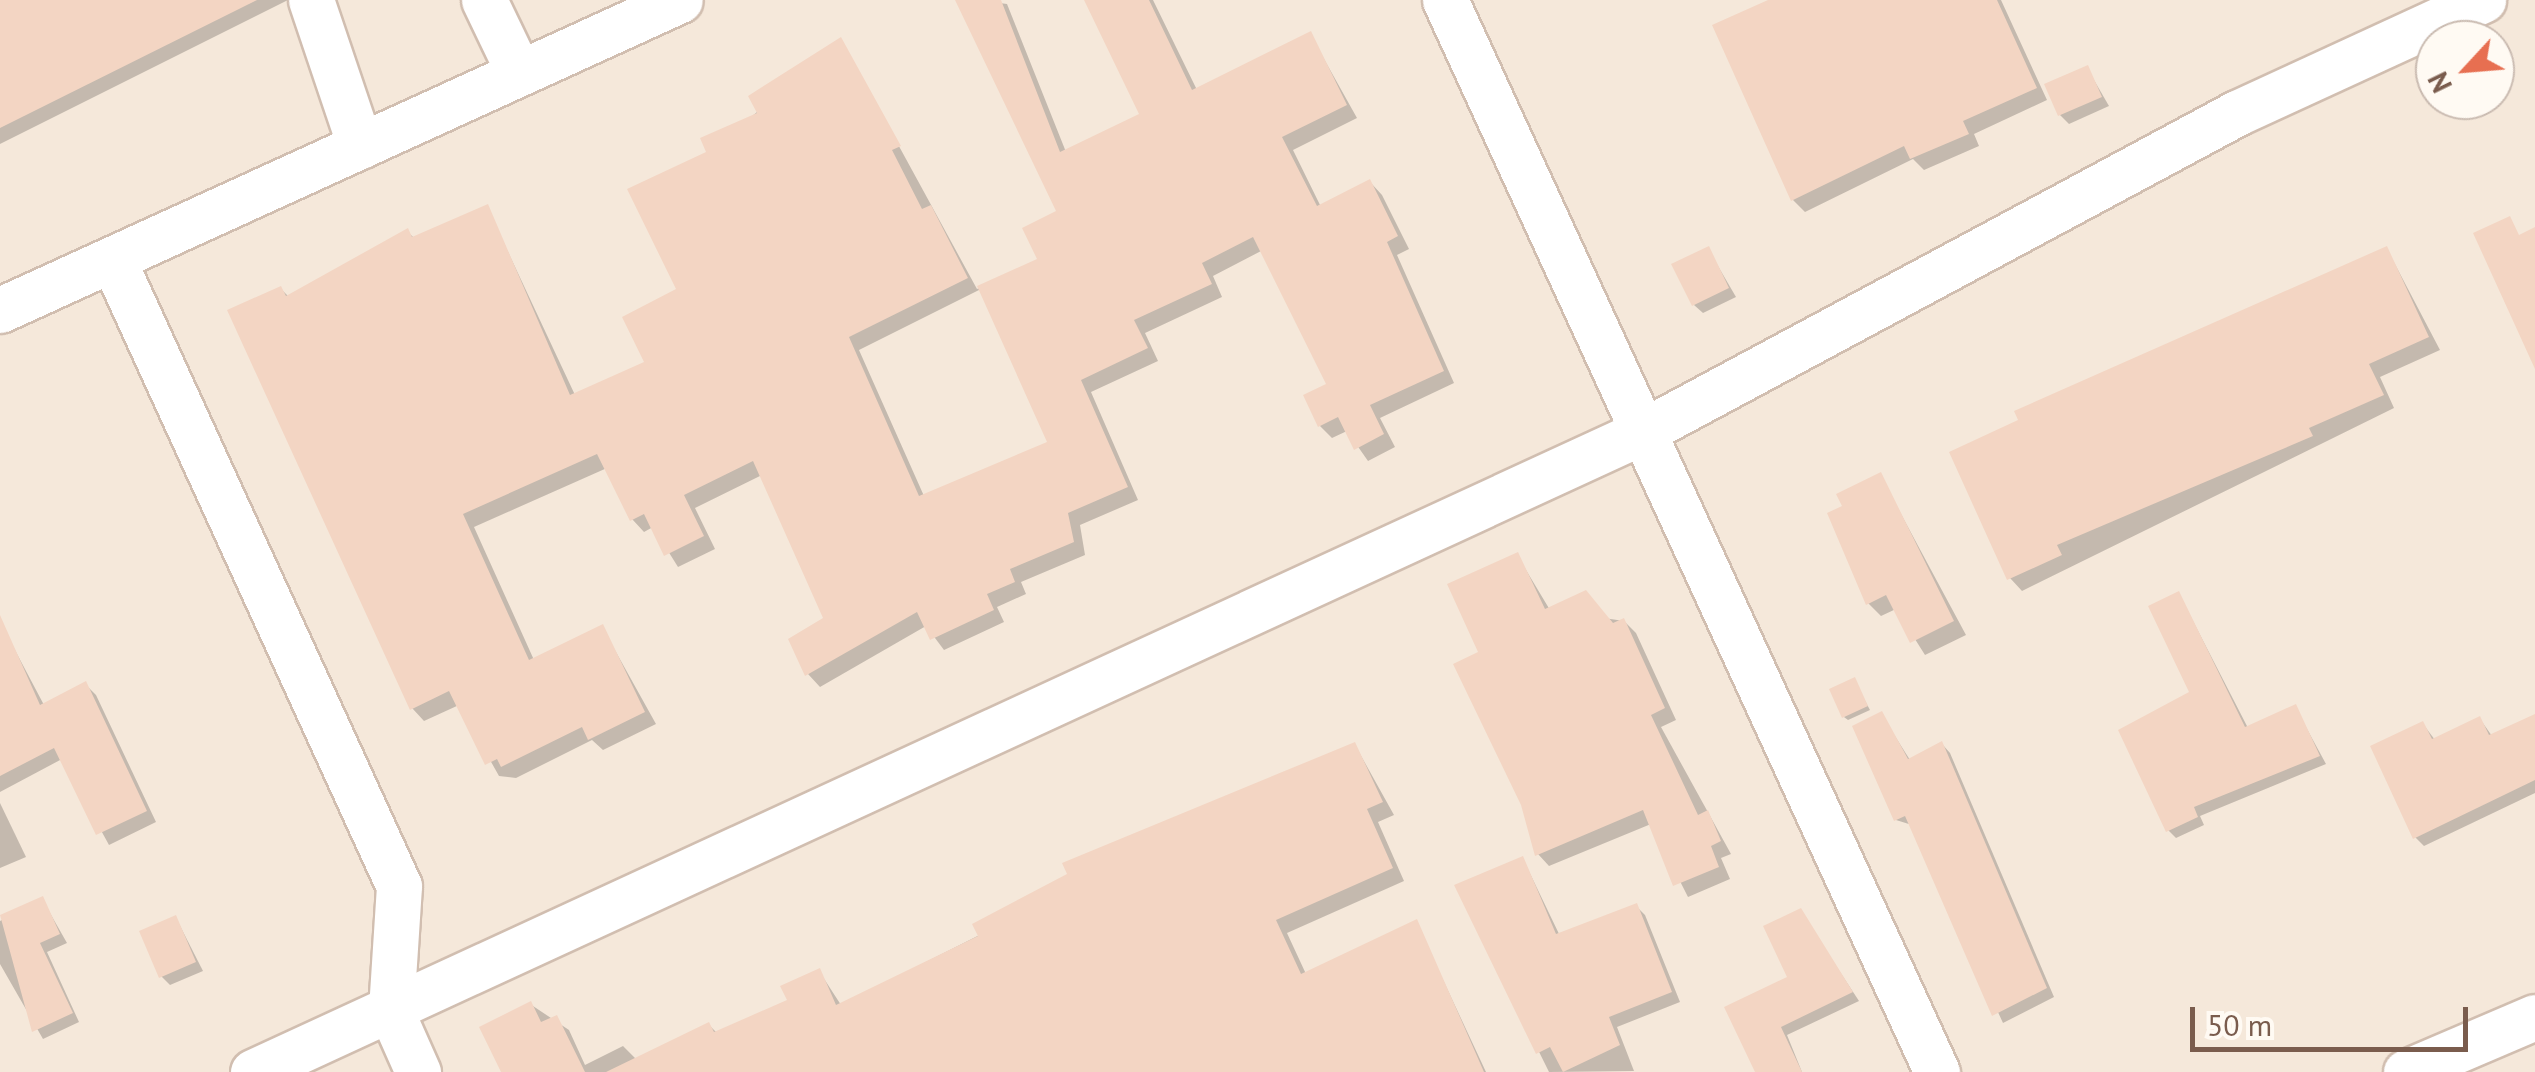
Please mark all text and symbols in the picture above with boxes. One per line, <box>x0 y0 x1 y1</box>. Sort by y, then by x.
north arrow <box>2415 20 2515 120</box>
text: N <box>2419 66 2460 99</box>
scale bar <box>2195 987 2472 1049</box>
text: 50 m <box>2207 1005 2272 1044</box>

